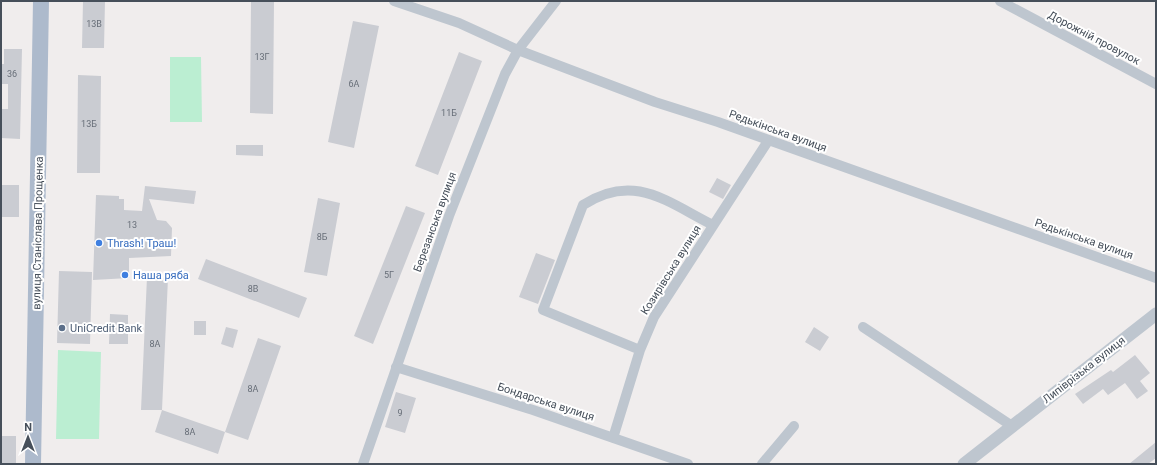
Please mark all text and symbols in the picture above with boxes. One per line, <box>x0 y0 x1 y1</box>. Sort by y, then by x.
street label: Дорожній провулок <box>1046 8 1142 68</box>
house number: 13В <box>86 19 102 29</box>
house number: 13Г <box>254 52 270 62</box>
house number: 36 <box>7 69 17 79</box>
house number: 6А <box>349 79 360 89</box>
street label: Редькінська вулиця <box>727 107 829 155</box>
house number: 11Б <box>441 108 457 118</box>
house number: 13Б <box>81 119 97 129</box>
street label: вулиця Станіслава Прощенка <box>30 156 46 310</box>
street label: Березанська вулиця <box>411 170 459 274</box>
street label: Редькінська вулиця <box>1033 216 1135 262</box>
house number: 13 <box>127 220 137 230</box>
street label: Козирівська вулиця <box>638 223 704 317</box>
house number: 8Б <box>317 232 328 242</box>
place label: Thrash! Траш! <box>107 237 176 250</box>
marker: Thrash! Траш! <box>94 238 104 248</box>
place label: Наша ряба <box>133 269 189 282</box>
marker: Наша ряба <box>120 270 130 280</box>
house number: 5Г <box>384 270 394 280</box>
house number: 8В <box>248 284 259 294</box>
place label: UniCredit Bank <box>70 322 143 335</box>
marker: UniCredit Bank <box>57 323 67 333</box>
street label: Липіврізька вулиця <box>1040 334 1128 406</box>
house number: 8А <box>150 339 161 349</box>
street label: Бондарська вулиця <box>496 380 596 424</box>
house number: 8А <box>248 384 259 394</box>
house number: 9 <box>397 408 403 418</box>
north arrow <box>8 417 48 457</box>
text: N <box>24 421 32 434</box>
house number: 8А <box>185 427 196 437</box>

